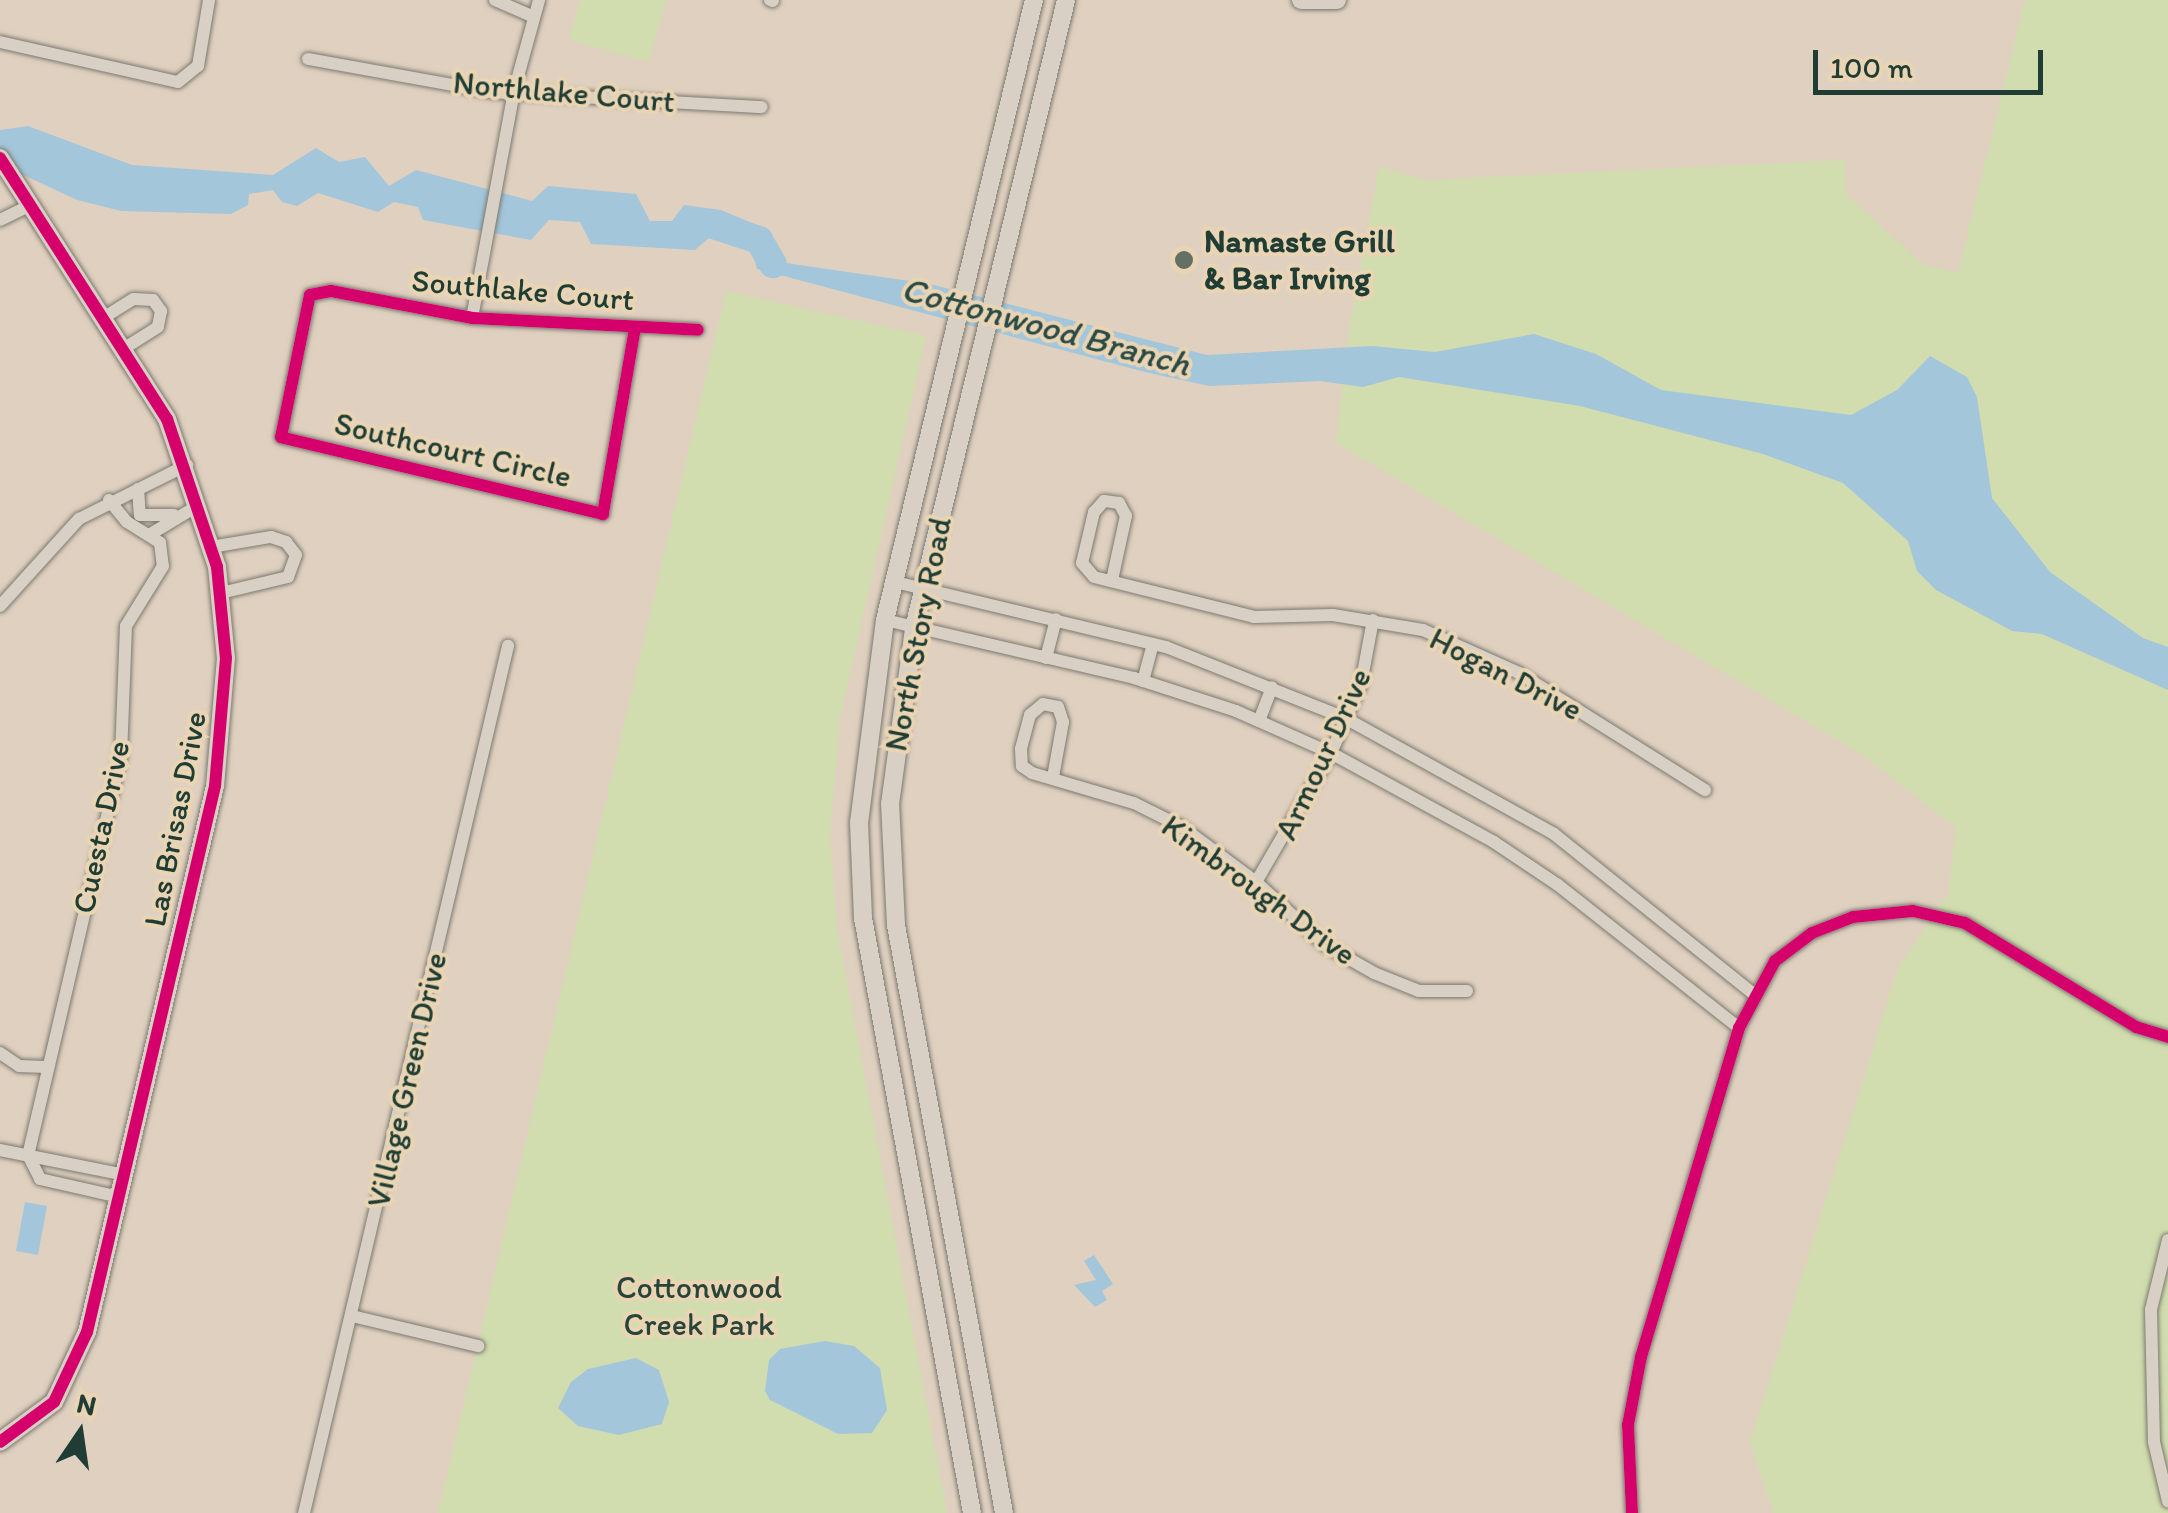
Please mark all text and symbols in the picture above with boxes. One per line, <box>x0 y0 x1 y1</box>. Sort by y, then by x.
scale bar <box>1818 30 2048 92</box>
text: 100 m <box>1830 49 1913 86</box>
street label: Northlake Court <box>451 63 677 121</box>
place label: Namaste Grill & Bar Irving <box>1204 223 1395 298</box>
marker: Namaste Grill & Bar Irving <box>1173 249 1195 271</box>
street label: Southlake Court <box>410 261 636 319</box>
water label: Cottonwood Branch <box>897 267 1195 385</box>
street label: Southcourt Circle <box>331 404 575 496</box>
street label: North Story Road <box>877 514 959 754</box>
street label: Hogan Drive <box>1423 619 1589 729</box>
street label: Armour Drive <box>1267 662 1379 846</box>
street label: Las Brisas Drive <box>135 708 215 930</box>
street label: Cuesta Drive <box>64 737 138 917</box>
street label: Kimbrough Drive <box>1154 807 1364 973</box>
street label: Village Green Drive <box>359 948 455 1212</box>
park label: Cottonwood Creek Park <box>616 1269 782 1344</box>
north arrow <box>30 1383 130 1483</box>
text: N <box>74 1385 100 1422</box>

